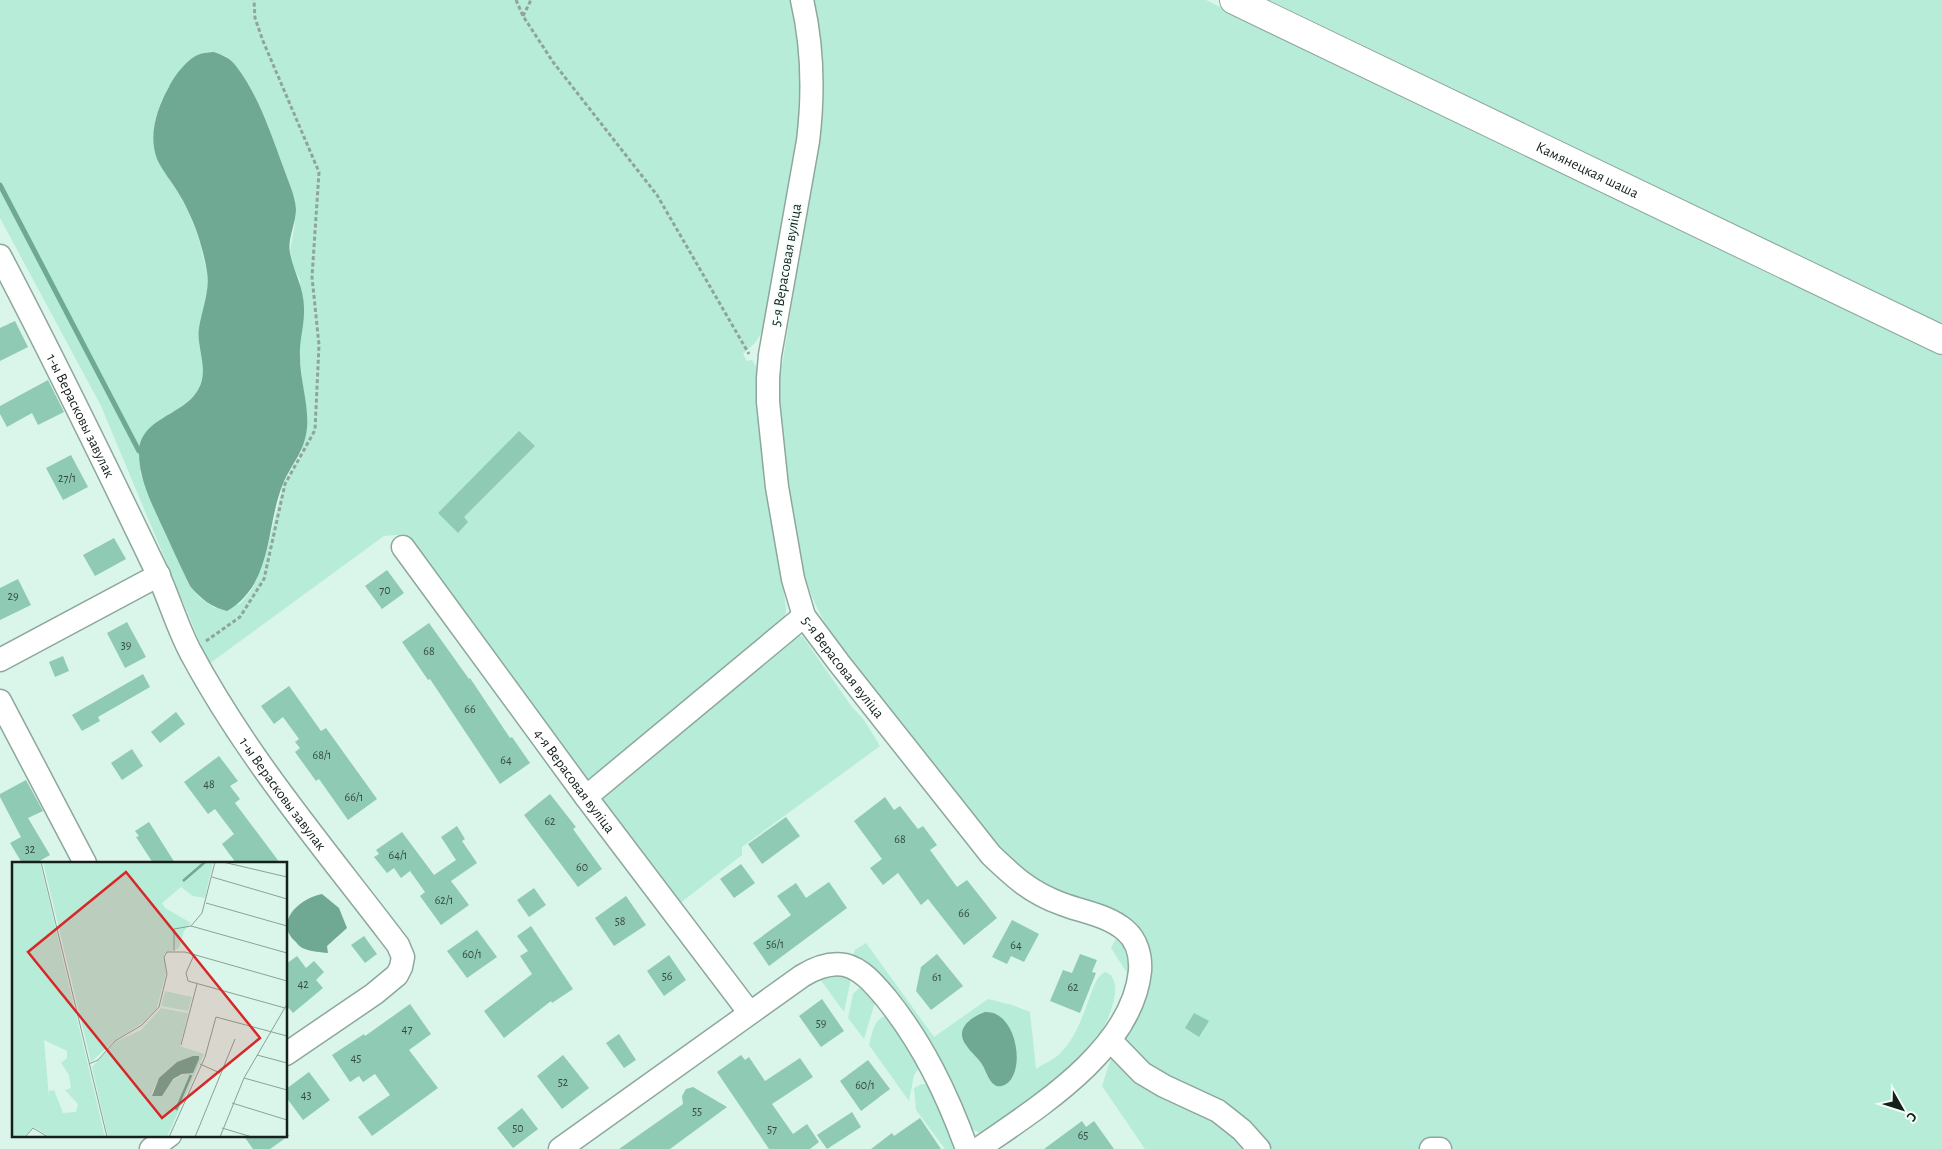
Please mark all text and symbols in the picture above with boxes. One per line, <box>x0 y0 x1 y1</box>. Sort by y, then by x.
street label: Камянецкая шаша <box>1534 139 1641 201</box>
street label: 5-я Верасовая вуліца <box>768 202 804 328</box>
street label: 1-ы Верасковы завулак <box>44 351 118 480</box>
house number: 27/1 <box>58 472 76 484</box>
house number: 70 <box>379 584 391 596</box>
house number: 29 <box>7 590 19 602</box>
street label: 5-я Верасовая вуліца <box>799 613 887 721</box>
house number: 39 <box>121 639 132 651</box>
house number: 68 <box>423 645 435 657</box>
house number: 66 <box>464 703 476 715</box>
street label: 4-я Верасовая вуліца <box>531 726 618 836</box>
street label: 1-ы Верасковы завулак <box>237 735 329 853</box>
house number: 68/1 <box>313 749 331 761</box>
house number: 64 <box>500 754 512 766</box>
house number: 48 <box>203 778 215 790</box>
house number: 66/1 <box>345 791 363 803</box>
house number: 62 <box>544 815 556 827</box>
house number: 68 <box>894 833 906 845</box>
house number: 32 <box>25 843 36 855</box>
house number: 64/1 <box>389 849 407 861</box>
house number: 60 <box>576 861 588 873</box>
inset map <box>12 862 288 1136</box>
house number: 62/1 <box>435 894 453 906</box>
house number: 66 <box>958 907 970 919</box>
house number: 58 <box>615 915 626 927</box>
house number: 56/1 <box>766 938 784 950</box>
house number: 64 <box>1010 939 1022 951</box>
house number: 60/1 <box>462 948 482 960</box>
house number: 56 <box>662 970 673 982</box>
house number: 61 <box>932 971 942 983</box>
house number: 42 <box>297 978 309 990</box>
house number: 62 <box>1067 981 1079 993</box>
house number: 59 <box>816 1017 827 1029</box>
house number: 47 <box>402 1023 412 1035</box>
house number: 45 <box>351 1052 361 1064</box>
house number: 52 <box>558 1076 569 1088</box>
house number: 60/1 <box>855 1079 875 1091</box>
north arrow <box>1877 1084 1927 1134</box>
house number: 43 <box>301 1089 311 1101</box>
house number: 55 <box>692 1105 702 1117</box>
text: С <box>1903 1109 1919 1124</box>
house number: 50 <box>512 1122 524 1134</box>
house number: 57 <box>767 1123 777 1135</box>
house number: 65 <box>1078 1129 1088 1141</box>

